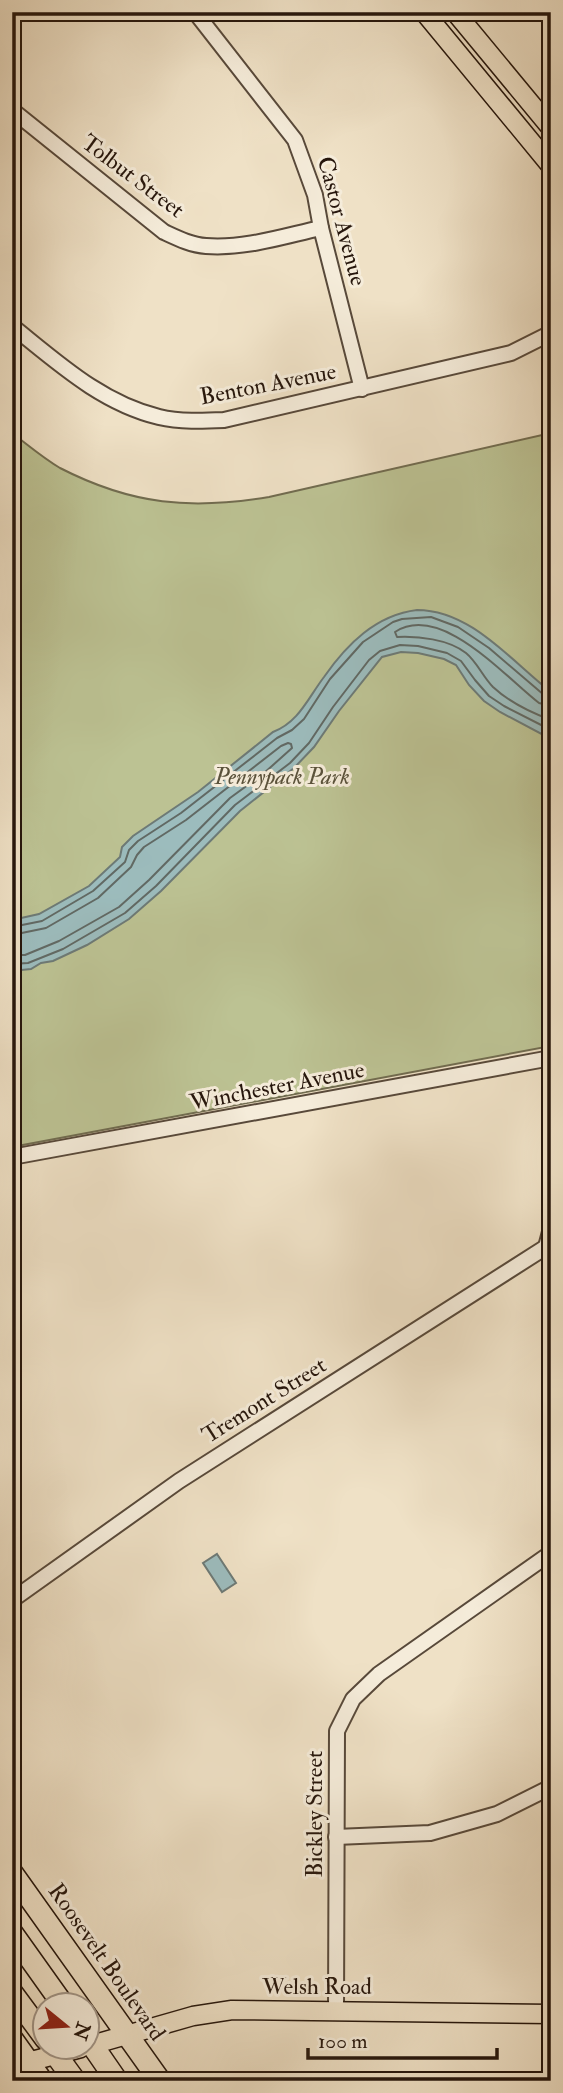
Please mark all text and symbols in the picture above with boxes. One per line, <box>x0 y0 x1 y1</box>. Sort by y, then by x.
street label: Tolbut Street <box>76 128 190 224</box>
street label: Castor Avenue <box>311 153 373 289</box>
street label: Benton Avenue <box>197 357 339 411</box>
park label: Pennypack Park <box>213 762 350 791</box>
street label: Winchester Avenue <box>186 1055 367 1117</box>
street label: Tremont Street <box>197 1350 331 1450</box>
street label: Bickley Street <box>300 1750 329 1878</box>
street label: Roosevelt Boulevard <box>42 1878 172 2046</box>
street label: Welsh Road <box>261 1972 372 2001</box>
north arrow <box>32 1992 102 2062</box>
scale bar <box>308 2016 496 2060</box>
text: N <box>67 2018 96 2044</box>
text: 100 m <box>318 2028 368 2055</box>

